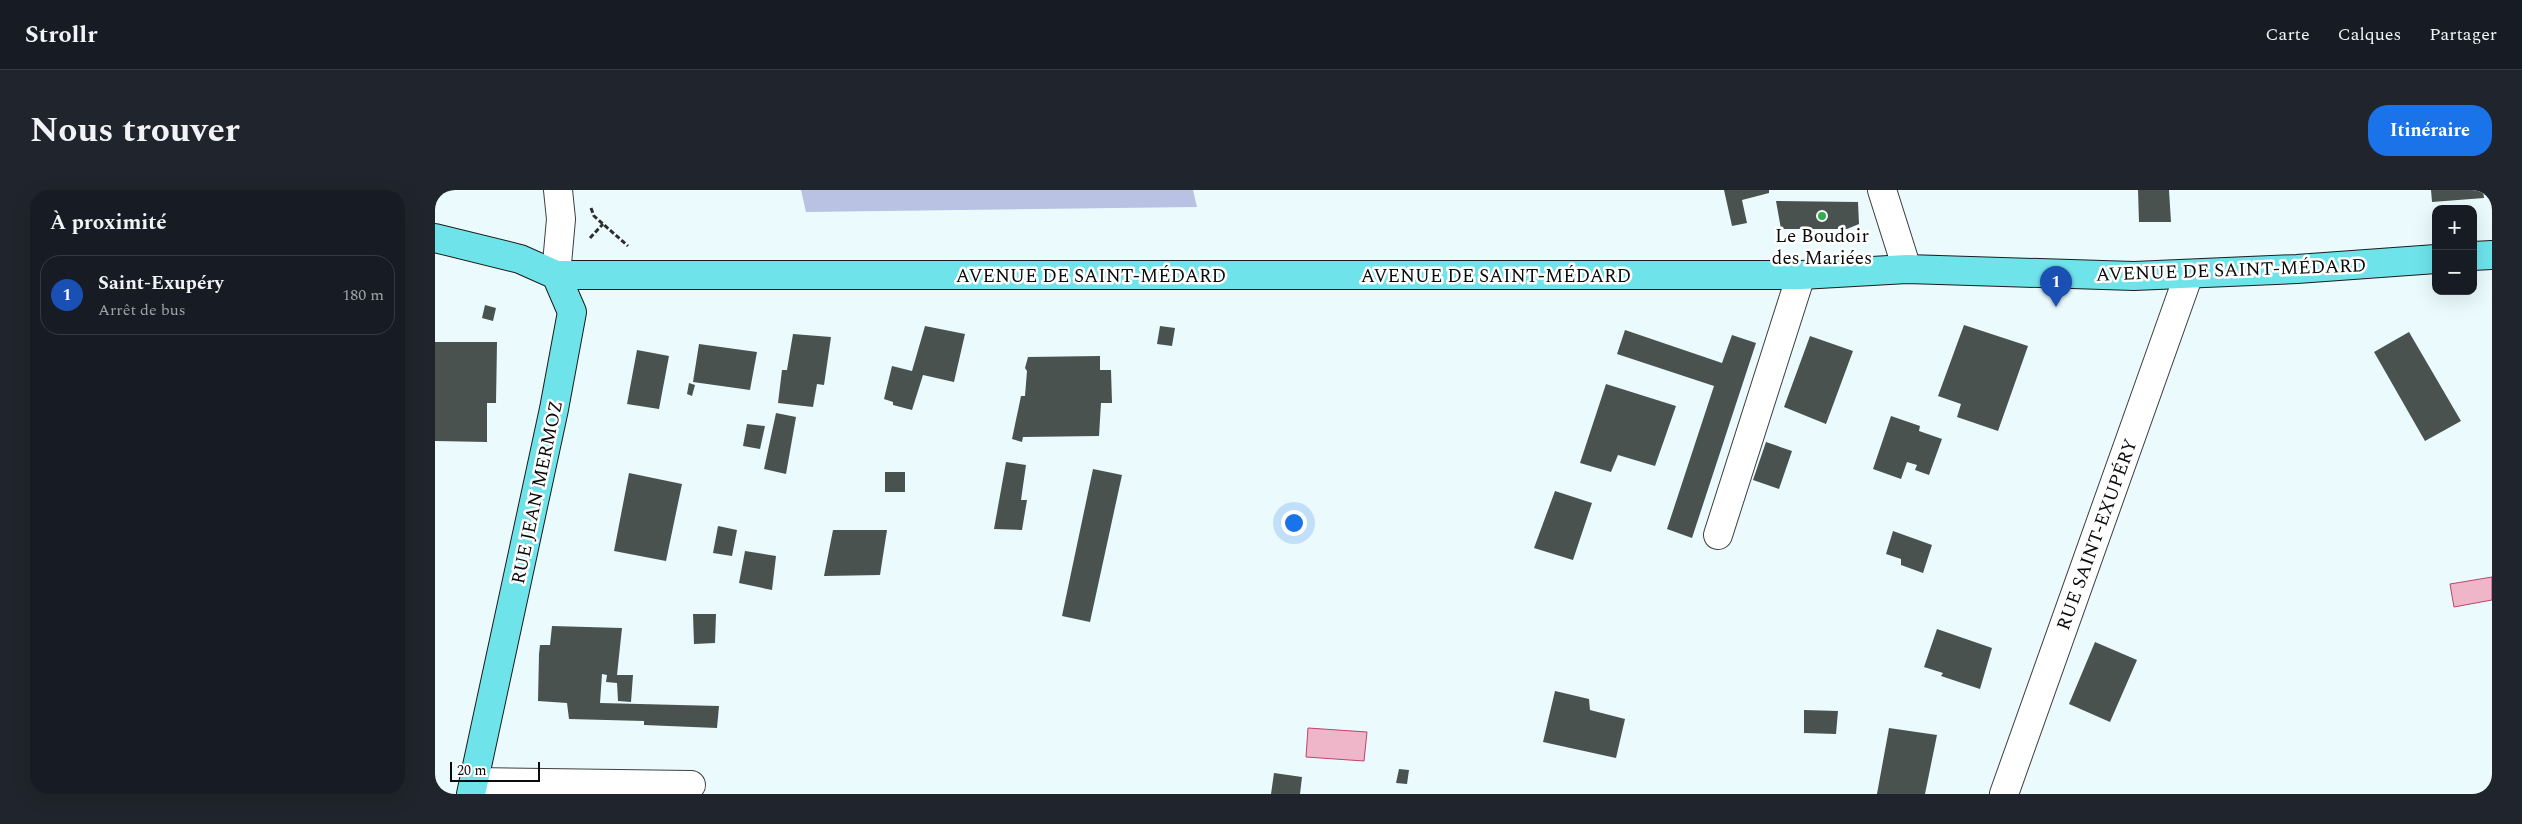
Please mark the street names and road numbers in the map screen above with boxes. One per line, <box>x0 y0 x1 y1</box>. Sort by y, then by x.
street label: AVENUE DE SAINT-MÉDARD <box>2095 251 2367 290</box>
street label: AVENUE DE SAINT-MÉDARD <box>956 262 1226 291</box>
street label: AVENUE DE SAINT-MÉDARD <box>1361 262 1631 291</box>
street label: RUE JEAN MERMOZ <box>504 398 571 587</box>
street label: RUE SAINT-EXUPÉRY <box>2049 434 2146 635</box>

